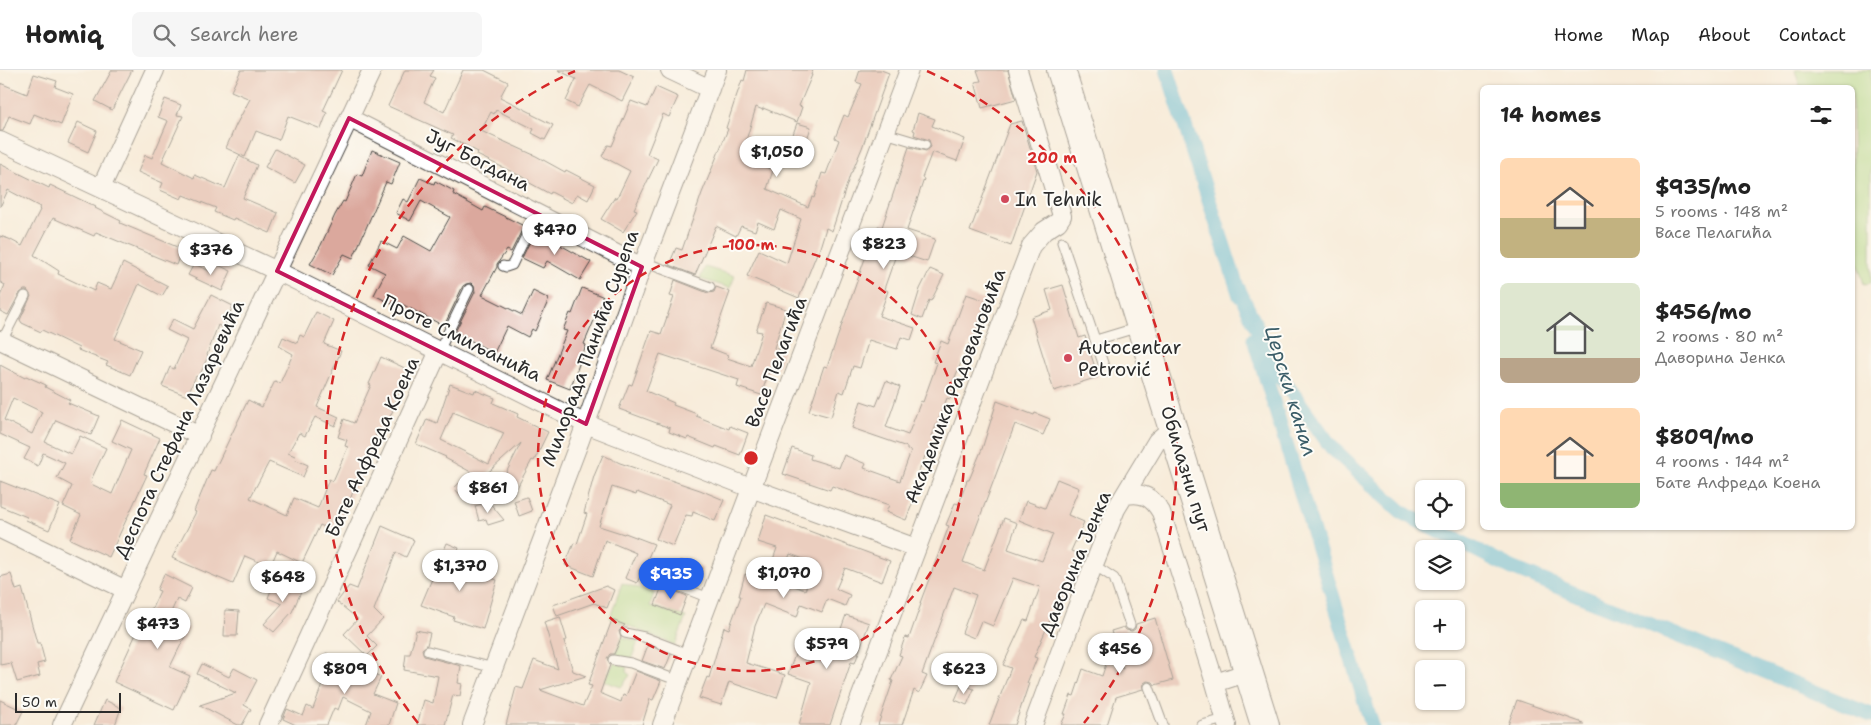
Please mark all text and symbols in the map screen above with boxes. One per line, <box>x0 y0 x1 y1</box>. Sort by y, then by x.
search box <box>132 12 482 57</box>
text: Homiq <box>25 19 102 51</box>
icon: search <box>150 21 178 49</box>
text: Search here <box>190 22 299 47</box>
text: Home <box>1554 23 1603 47</box>
text: Map <box>1631 23 1670 47</box>
text: About <box>1698 23 1751 47</box>
text: Contact <box>1779 23 1846 47</box>
text: 14 homes <box>1500 101 1601 129</box>
icon: filters <box>1807 101 1835 129</box>
street label: Југ Богдана <box>421 123 535 197</box>
pin: $1,050 <box>736 136 818 178</box>
text: $1,050 <box>750 141 804 162</box>
text: 200 m <box>1027 148 1077 168</box>
text: $935/mo <box>1655 173 1751 201</box>
icon: home <box>1540 178 1600 238</box>
place label: In Tehnik <box>1015 187 1102 212</box>
marker: In Tehnik <box>999 193 1011 205</box>
text: 5 rooms · 148 m² <box>1655 201 1788 222</box>
pin: $470 <box>525 214 585 256</box>
text: $470 <box>533 219 577 240</box>
text: Васе Пелагића <box>1655 222 1772 243</box>
street label: Милорада Панића Сурепа <box>536 226 645 470</box>
pin: $823 <box>854 228 914 270</box>
text: $823 <box>862 233 906 254</box>
pin: $376 <box>181 234 241 276</box>
text: 100 m <box>728 235 774 255</box>
text: $376 <box>189 239 233 260</box>
street label: Академика Радовановића <box>899 265 1011 507</box>
street label: Проте Смиљанића <box>378 289 546 387</box>
street label: Васе Пелагића <box>740 293 813 431</box>
street label: Деспота Стефана Лазаревића <box>108 296 250 562</box>
text: $456/mo <box>1655 298 1752 326</box>
icon: home <box>1540 303 1600 363</box>
water label: Церски канал <box>1259 322 1323 460</box>
text: 2 rooms · 80 m² <box>1655 326 1783 347</box>
place label: Autocentar Petrović <box>1078 335 1181 382</box>
text: Даворина Јенка <box>1655 347 1785 368</box>
marker: Autocentar Petrović <box>1062 352 1074 364</box>
street label: Бате Алфреда Коена <box>319 353 425 541</box>
street label: Обилазни пут <box>1155 403 1217 536</box>
text: $809/mo <box>1655 423 1754 451</box>
icon: home <box>1540 428 1600 488</box>
centre of rings <box>742 449 760 467</box>
text: 4 rooms · 144 m² <box>1655 451 1789 472</box>
pin: $861 <box>458 472 518 514</box>
text: Бате Алфреда Коена <box>1655 472 1820 493</box>
text: $861 <box>468 477 508 498</box>
map controls <box>1415 480 1465 710</box>
button: locate <box>1415 480 1465 530</box>
street label: Даворина Јенка <box>1033 487 1117 639</box>
button: layers <box>1415 540 1465 590</box>
pin: $1,370 <box>419 550 501 592</box>
text: $1,370 <box>433 555 487 576</box>
pin: $1,070 <box>743 556 825 599</box>
pin: $935 <box>641 558 701 600</box>
pin: $648 <box>253 560 313 603</box>
text: $1,070 <box>757 562 811 583</box>
text: $935 <box>650 563 692 584</box>
text: $648 <box>261 566 305 587</box>
button: + <box>1415 600 1465 650</box>
pin: $473 <box>128 608 188 650</box>
text: $473 <box>136 613 180 634</box>
pin: $579 <box>797 628 857 670</box>
pin: $456 <box>1090 632 1150 675</box>
text: $579 <box>805 633 849 654</box>
text: $456 <box>1099 638 1141 659</box>
pin: $809 <box>315 652 375 695</box>
pin: $623 <box>934 652 994 695</box>
text: $809 <box>323 658 367 679</box>
text: $623 <box>942 658 986 679</box>
button: − <box>1415 660 1465 710</box>
scale bar <box>15 690 121 713</box>
text: 50 m <box>22 693 57 711</box>

